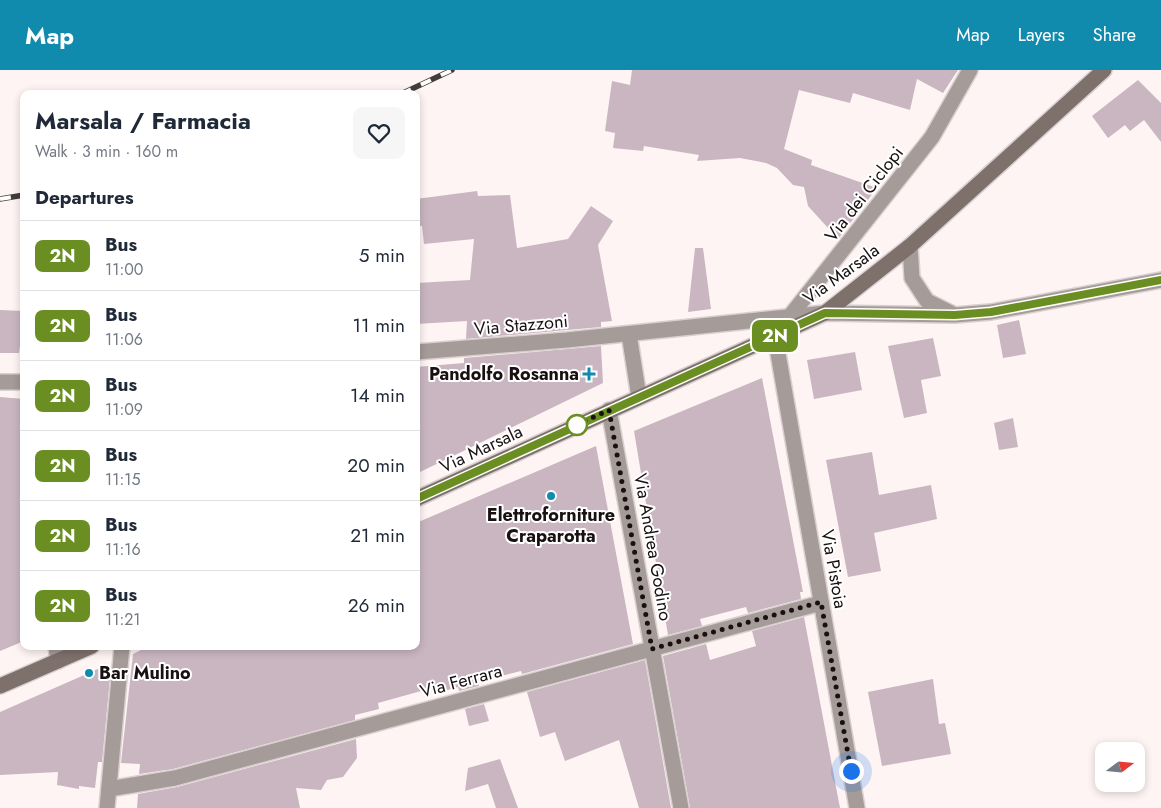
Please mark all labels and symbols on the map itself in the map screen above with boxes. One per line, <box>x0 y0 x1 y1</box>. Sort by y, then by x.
street label: Via dei Ciclopi <box>818 141 910 247</box>
street label: Via Marsala <box>797 237 885 311</box>
street label: Via Stazzoni <box>473 308 569 342</box>
line badge: 2N <box>752 320 798 352</box>
place label: Pandolfo Rosanna <box>429 361 579 387</box>
marker: Pandolfo Rosanna <box>583 368 595 380</box>
unlabelled marker <box>566 414 588 436</box>
street label: Via Marsala <box>435 418 527 480</box>
street label: Via Andrea Godino <box>627 471 679 623</box>
marker: Elettroforniture Craparotta <box>545 490 557 502</box>
place label: Elettroforniture Craparotta <box>487 502 615 549</box>
street label: Via Pistoia <box>814 527 854 611</box>
street label: Via Ferrara <box>417 658 505 704</box>
place label: Bar Mulino <box>99 660 191 686</box>
marker: Bar Mulino <box>83 667 95 679</box>
north arrow <box>1095 742 1145 792</box>
your location <box>839 759 864 784</box>

